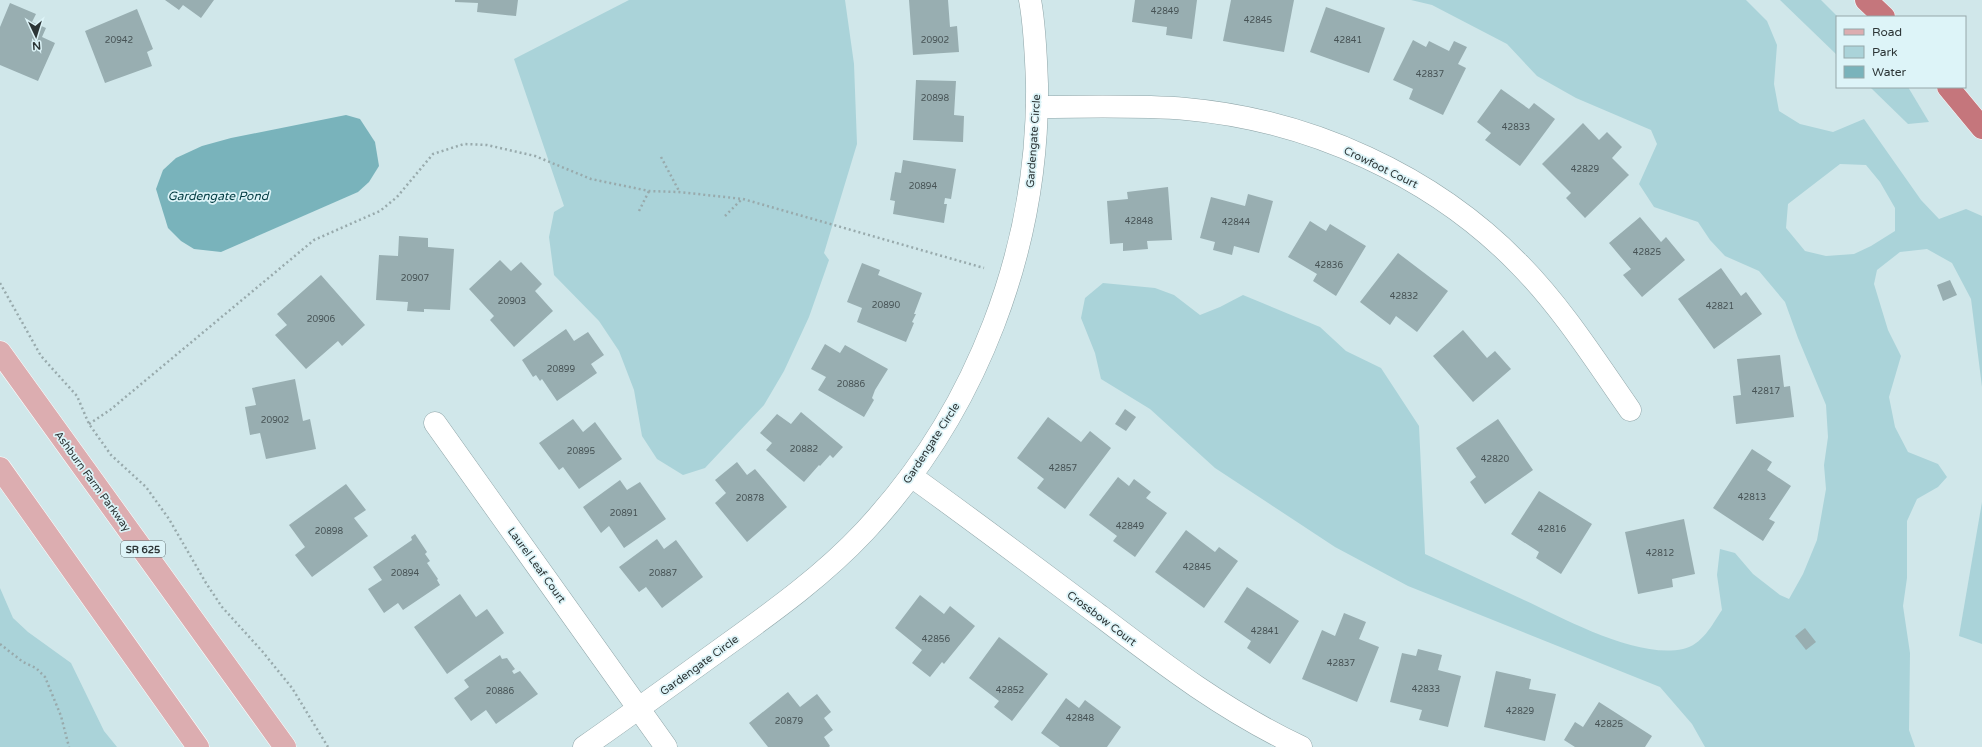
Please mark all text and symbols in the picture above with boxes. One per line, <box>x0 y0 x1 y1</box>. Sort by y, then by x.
house number: 42849 <box>1151 6 1179 17</box>
house number: 42845 <box>1244 15 1272 26</box>
north arrow <box>16 16 56 56</box>
legend <box>1836 16 1966 88</box>
text: Road <box>1872 25 1902 39</box>
house number: 20942 <box>105 35 133 46</box>
house number: 20902 <box>921 35 949 46</box>
house number: 42841 <box>1334 35 1362 46</box>
text: N <box>32 39 42 52</box>
text: Park <box>1872 45 1898 59</box>
text: Water <box>1872 65 1907 79</box>
house number: 42837 <box>1416 69 1444 80</box>
house number: 20898 <box>921 93 949 104</box>
street label: Gardengate Circle <box>1024 94 1043 188</box>
house number: 42833 <box>1502 122 1530 133</box>
street label: Crowfoot Court <box>1342 144 1420 191</box>
house number: 42829 <box>1571 164 1599 175</box>
house number: 20894 <box>909 181 937 192</box>
water label: Gardengate Pond <box>168 189 270 203</box>
house number: 42848 <box>1125 216 1153 227</box>
house number: 42844 <box>1222 217 1250 228</box>
house number: 42825 <box>1633 247 1661 258</box>
house number: 42836 <box>1315 260 1343 271</box>
house number: 20907 <box>401 273 429 284</box>
house number: 42832 <box>1390 291 1418 302</box>
house number: 20903 <box>498 296 526 307</box>
house number: 20890 <box>872 300 900 311</box>
house number: 42821 <box>1706 301 1734 312</box>
house number: 20906 <box>307 314 335 325</box>
house number: 20899 <box>547 364 575 375</box>
house number: 20886 <box>837 379 865 390</box>
house number: 42817 <box>1752 386 1780 397</box>
street label: Gardengate Circle <box>900 400 962 486</box>
house number: 20902 <box>261 415 289 426</box>
street label: Ashburn Farm Parkway <box>52 429 133 534</box>
house number: 20882 <box>790 444 818 455</box>
house number: 20895 <box>567 446 595 457</box>
house number: 42820 <box>1481 454 1509 465</box>
house number: 42857 <box>1049 463 1077 474</box>
house number: 42813 <box>1738 492 1766 503</box>
house number: 20878 <box>736 493 764 504</box>
house number: 20891 <box>610 508 638 519</box>
house number: 42849 <box>1116 521 1144 532</box>
house number: 42816 <box>1538 524 1566 535</box>
street label: Laurel Leaf Court <box>505 525 568 606</box>
house number: 20898 <box>315 526 343 537</box>
road number: SR 625 <box>121 541 165 557</box>
house number: 42812 <box>1646 548 1674 559</box>
house number: 42845 <box>1183 562 1211 573</box>
house number: 20894 <box>391 568 419 579</box>
house number: 20887 <box>649 568 677 579</box>
street label: Crossbow Court <box>1065 588 1139 649</box>
house number: 42841 <box>1251 626 1279 637</box>
street label: Gardengate Circle <box>657 633 741 698</box>
house number: 42856 <box>922 634 950 645</box>
house number: 42837 <box>1327 658 1355 669</box>
house number: 42833 <box>1412 684 1440 695</box>
house number: 42852 <box>996 685 1024 696</box>
house number: 20886 <box>486 686 514 697</box>
house number: 42829 <box>1506 706 1534 717</box>
house number: 42848 <box>1066 713 1094 724</box>
house number: 20879 <box>775 716 803 727</box>
house number: 42825 <box>1595 719 1623 730</box>

